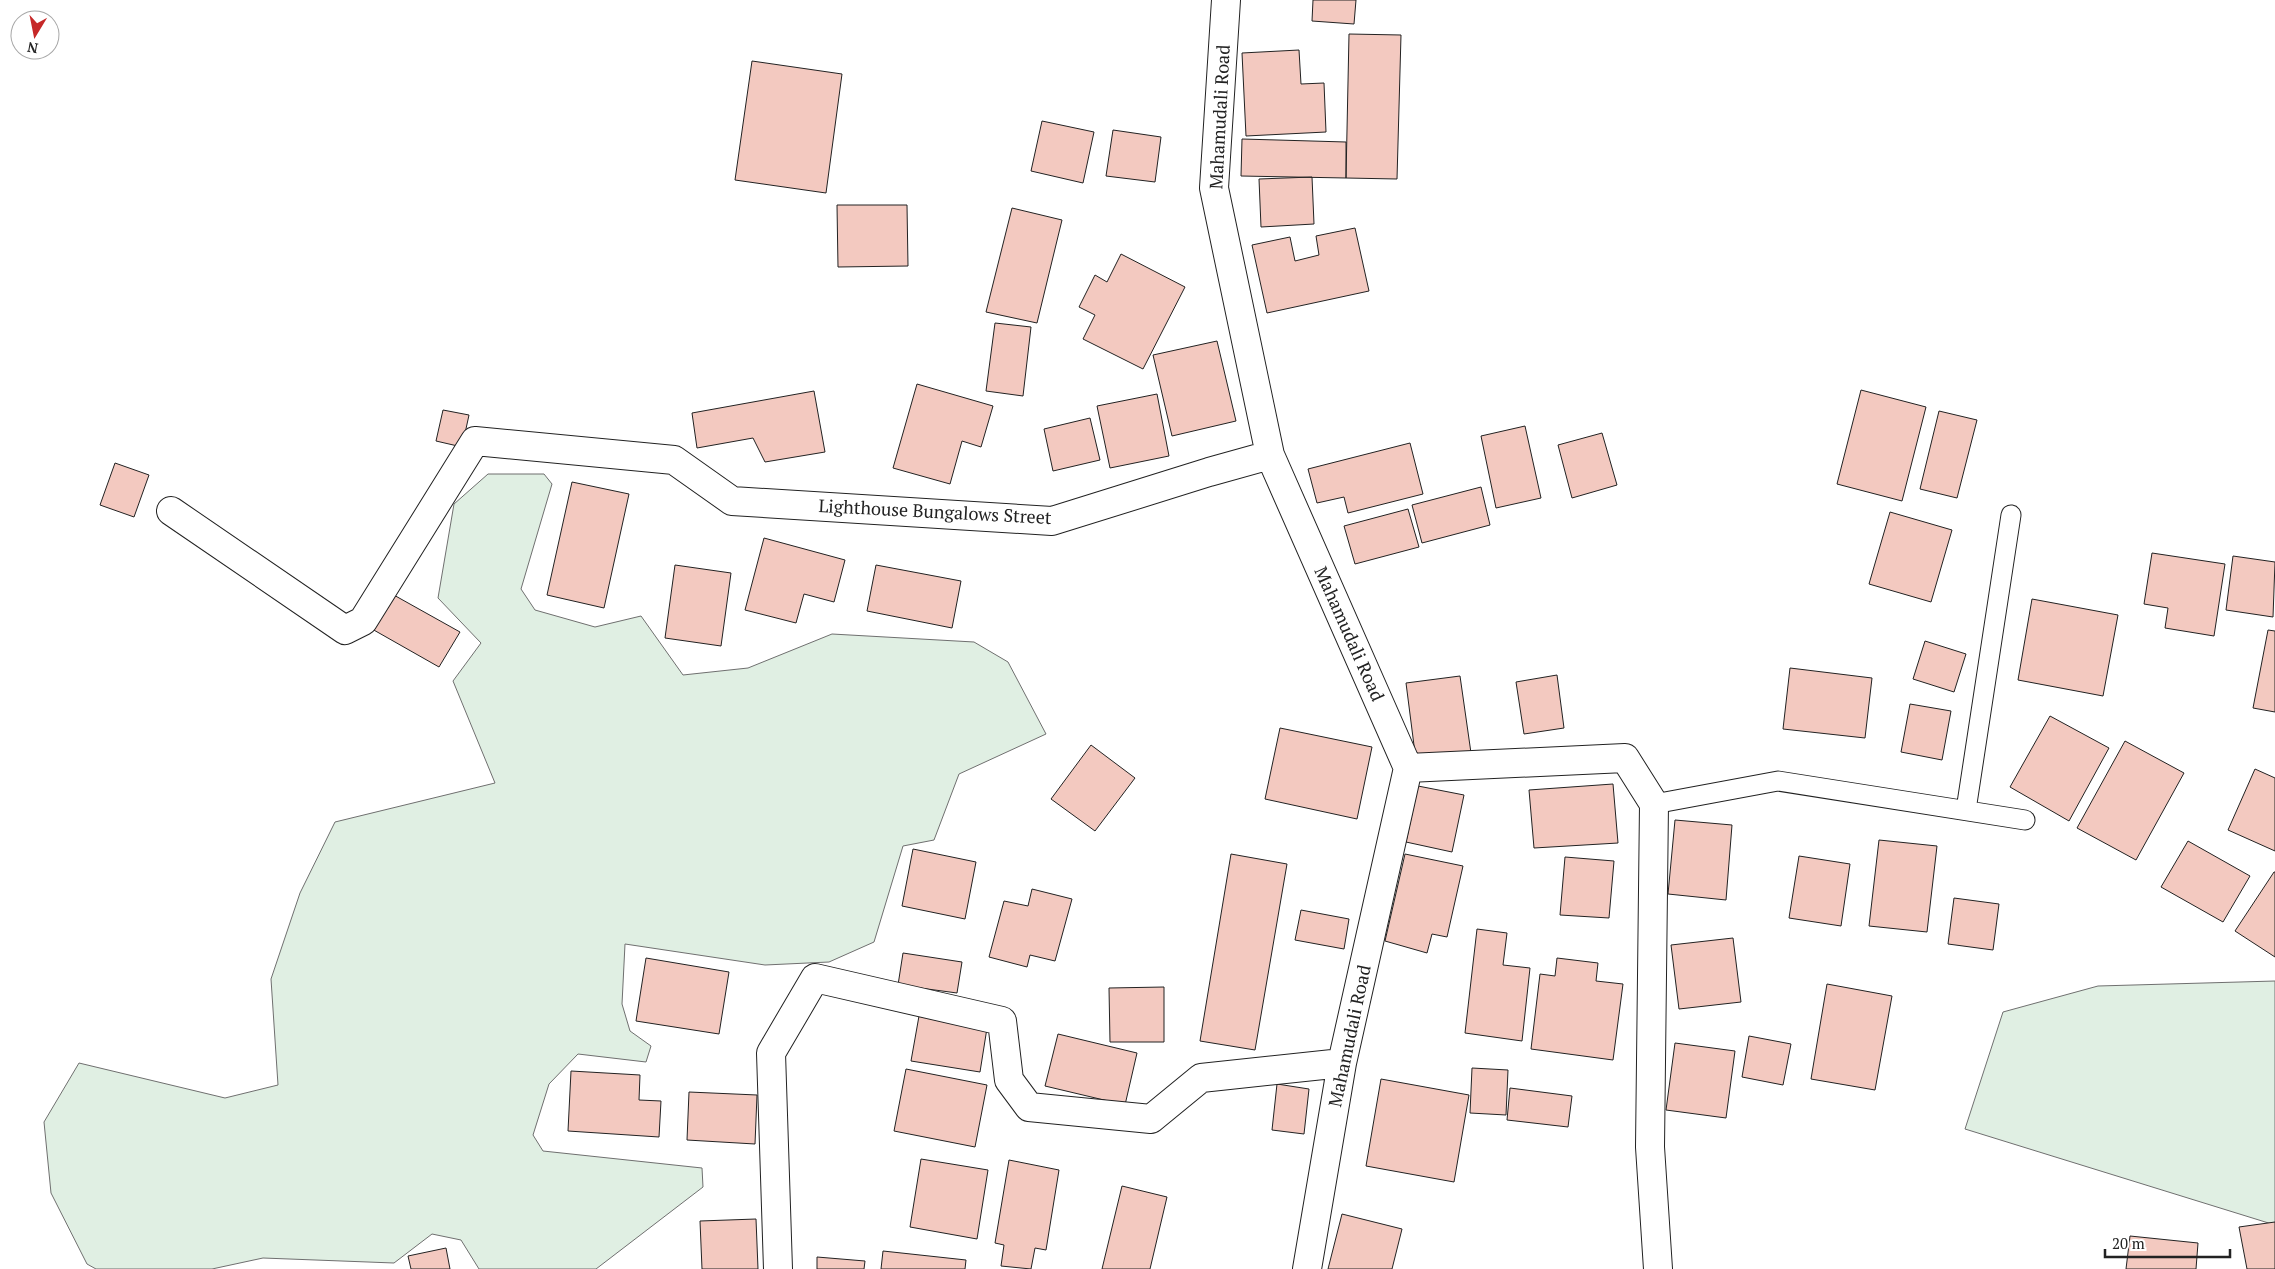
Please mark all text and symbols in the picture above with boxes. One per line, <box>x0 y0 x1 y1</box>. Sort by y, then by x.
north arrow <box>10 10 60 60</box>
text: N <box>25 38 40 59</box>
street label: Mahamudali Road <box>1203 44 1235 190</box>
street label: Lighthouse Bungalows Street <box>818 493 1052 529</box>
street label: Mahamudali Road <box>1310 563 1390 705</box>
street label: Mahamudali Road <box>1322 963 1376 1109</box>
scale bar <box>2105 1226 2230 1258</box>
text: 20 m <box>2112 1233 2145 1253</box>

